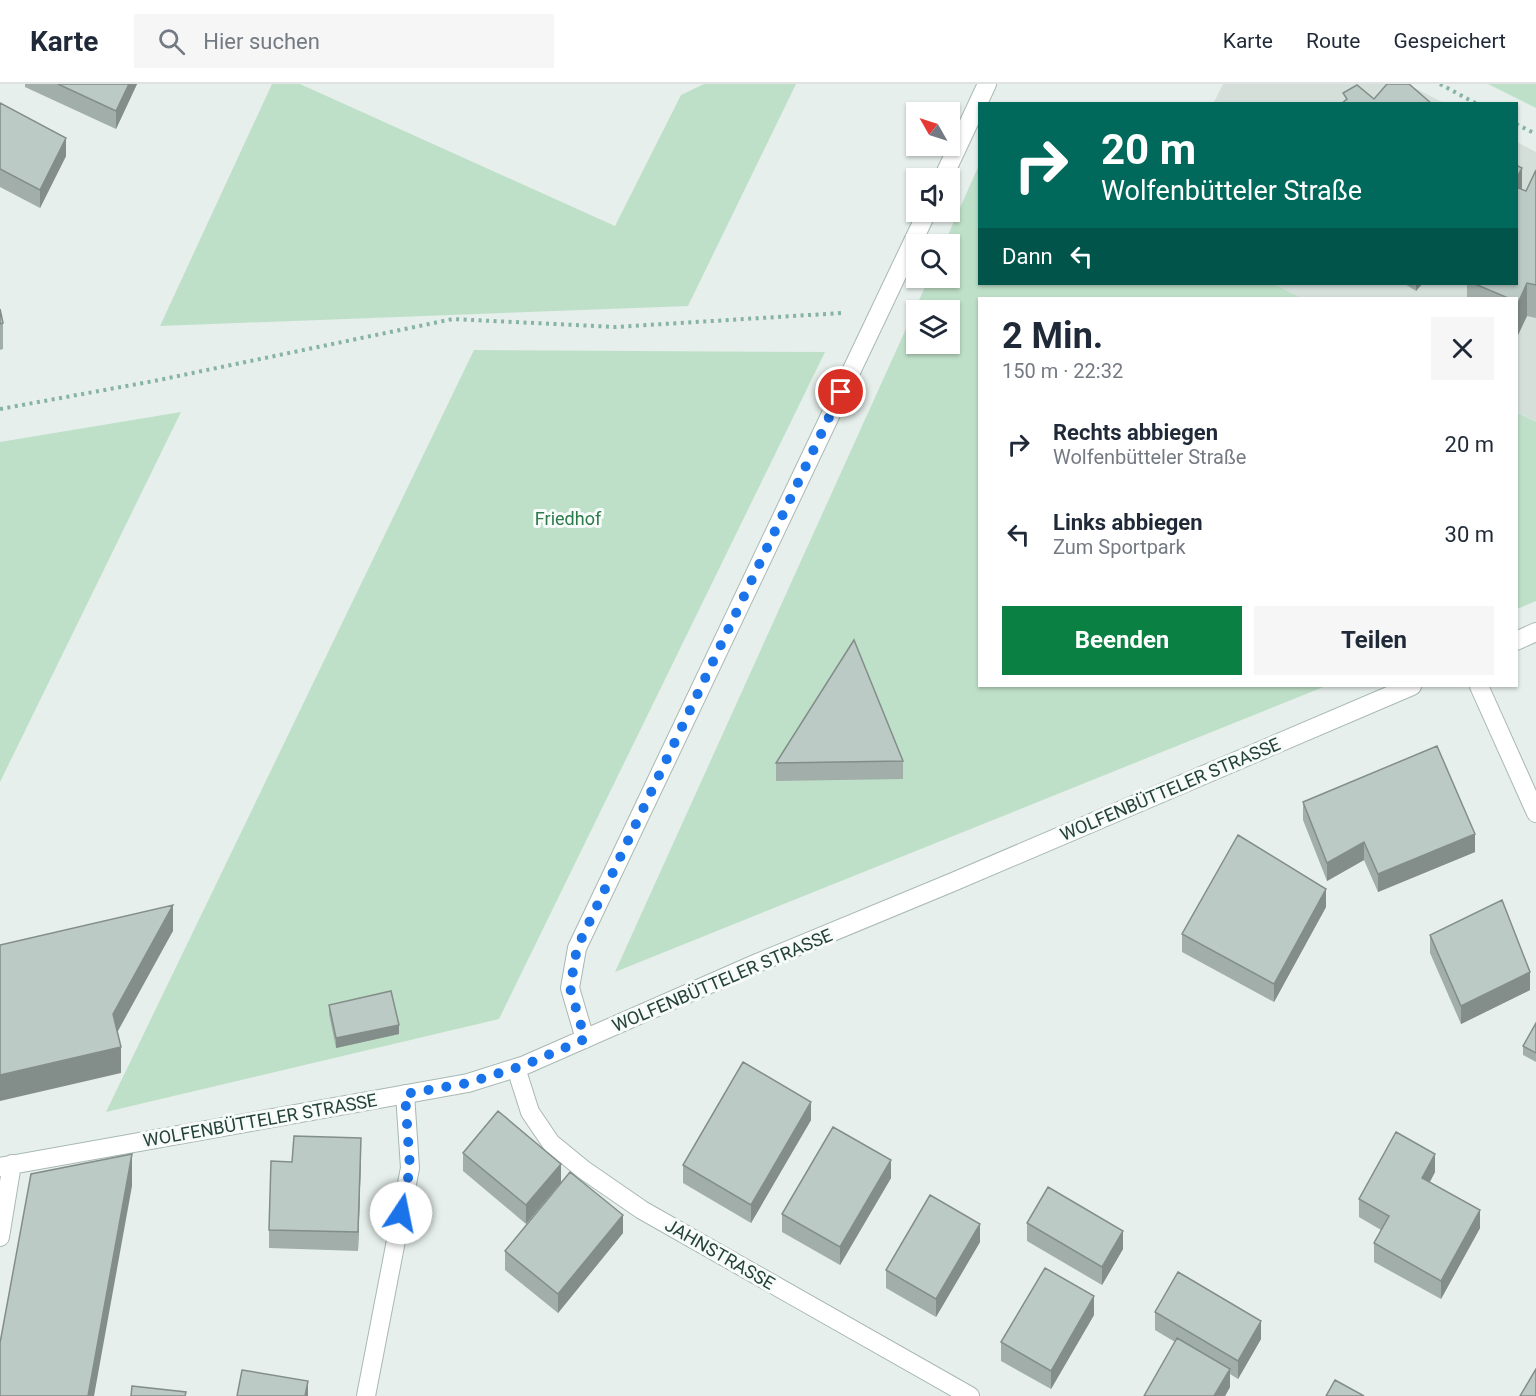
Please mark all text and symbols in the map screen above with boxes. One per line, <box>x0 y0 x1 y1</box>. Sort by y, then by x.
search box <box>134 14 554 68</box>
text: Karte <box>30 25 98 58</box>
icon: search <box>155 25 188 58</box>
text: Hier suchen <box>203 29 320 54</box>
text: Karte <box>1223 29 1273 53</box>
text: Route <box>1306 29 1360 53</box>
text: Gespeichert <box>1393 29 1506 53</box>
north arrow <box>906 102 960 156</box>
map controls <box>906 102 960 354</box>
text: 20 m <box>1101 125 1196 174</box>
icon: right <box>1002 126 1080 204</box>
button: sound <box>906 168 960 222</box>
text: Wolfenbütteler Straße <box>1101 175 1362 207</box>
button: search <box>906 234 960 288</box>
icon: left <box>1065 240 1098 273</box>
text: Dann <box>1002 244 1053 269</box>
button: layers <box>906 300 960 354</box>
text: 2 Min. <box>1002 315 1103 357</box>
button: close <box>1431 317 1494 380</box>
text: 150 m · 22:32 <box>1002 359 1123 383</box>
pin <box>815 366 866 417</box>
icon: arrive <box>824 375 857 408</box>
text: Rechts abbiegen <box>1053 420 1218 445</box>
icon: right <box>1002 428 1035 461</box>
text: 20 m <box>1445 432 1494 457</box>
text: Wolfenbütteler Straße <box>1053 445 1246 469</box>
park label: Friedhof <box>535 508 602 529</box>
text: Links abbiegen <box>1053 510 1203 535</box>
icon: left <box>1002 518 1035 551</box>
text: 30 m <box>1445 522 1494 547</box>
text: Zum Sportpark <box>1053 535 1186 559</box>
button: Beenden <box>1002 606 1242 675</box>
button: Teilen <box>1254 606 1494 675</box>
street label: WOLFENBÜTTELER STRASSE <box>1057 733 1283 845</box>
street label: WOLFENBÜTTELER STRASSE <box>609 924 835 1036</box>
street label: WOLFENBÜTTELER STRASSE <box>141 1089 379 1151</box>
position arrow <box>369 1181 433 1245</box>
street label: JAHNSTRASSE <box>661 1214 779 1294</box>

